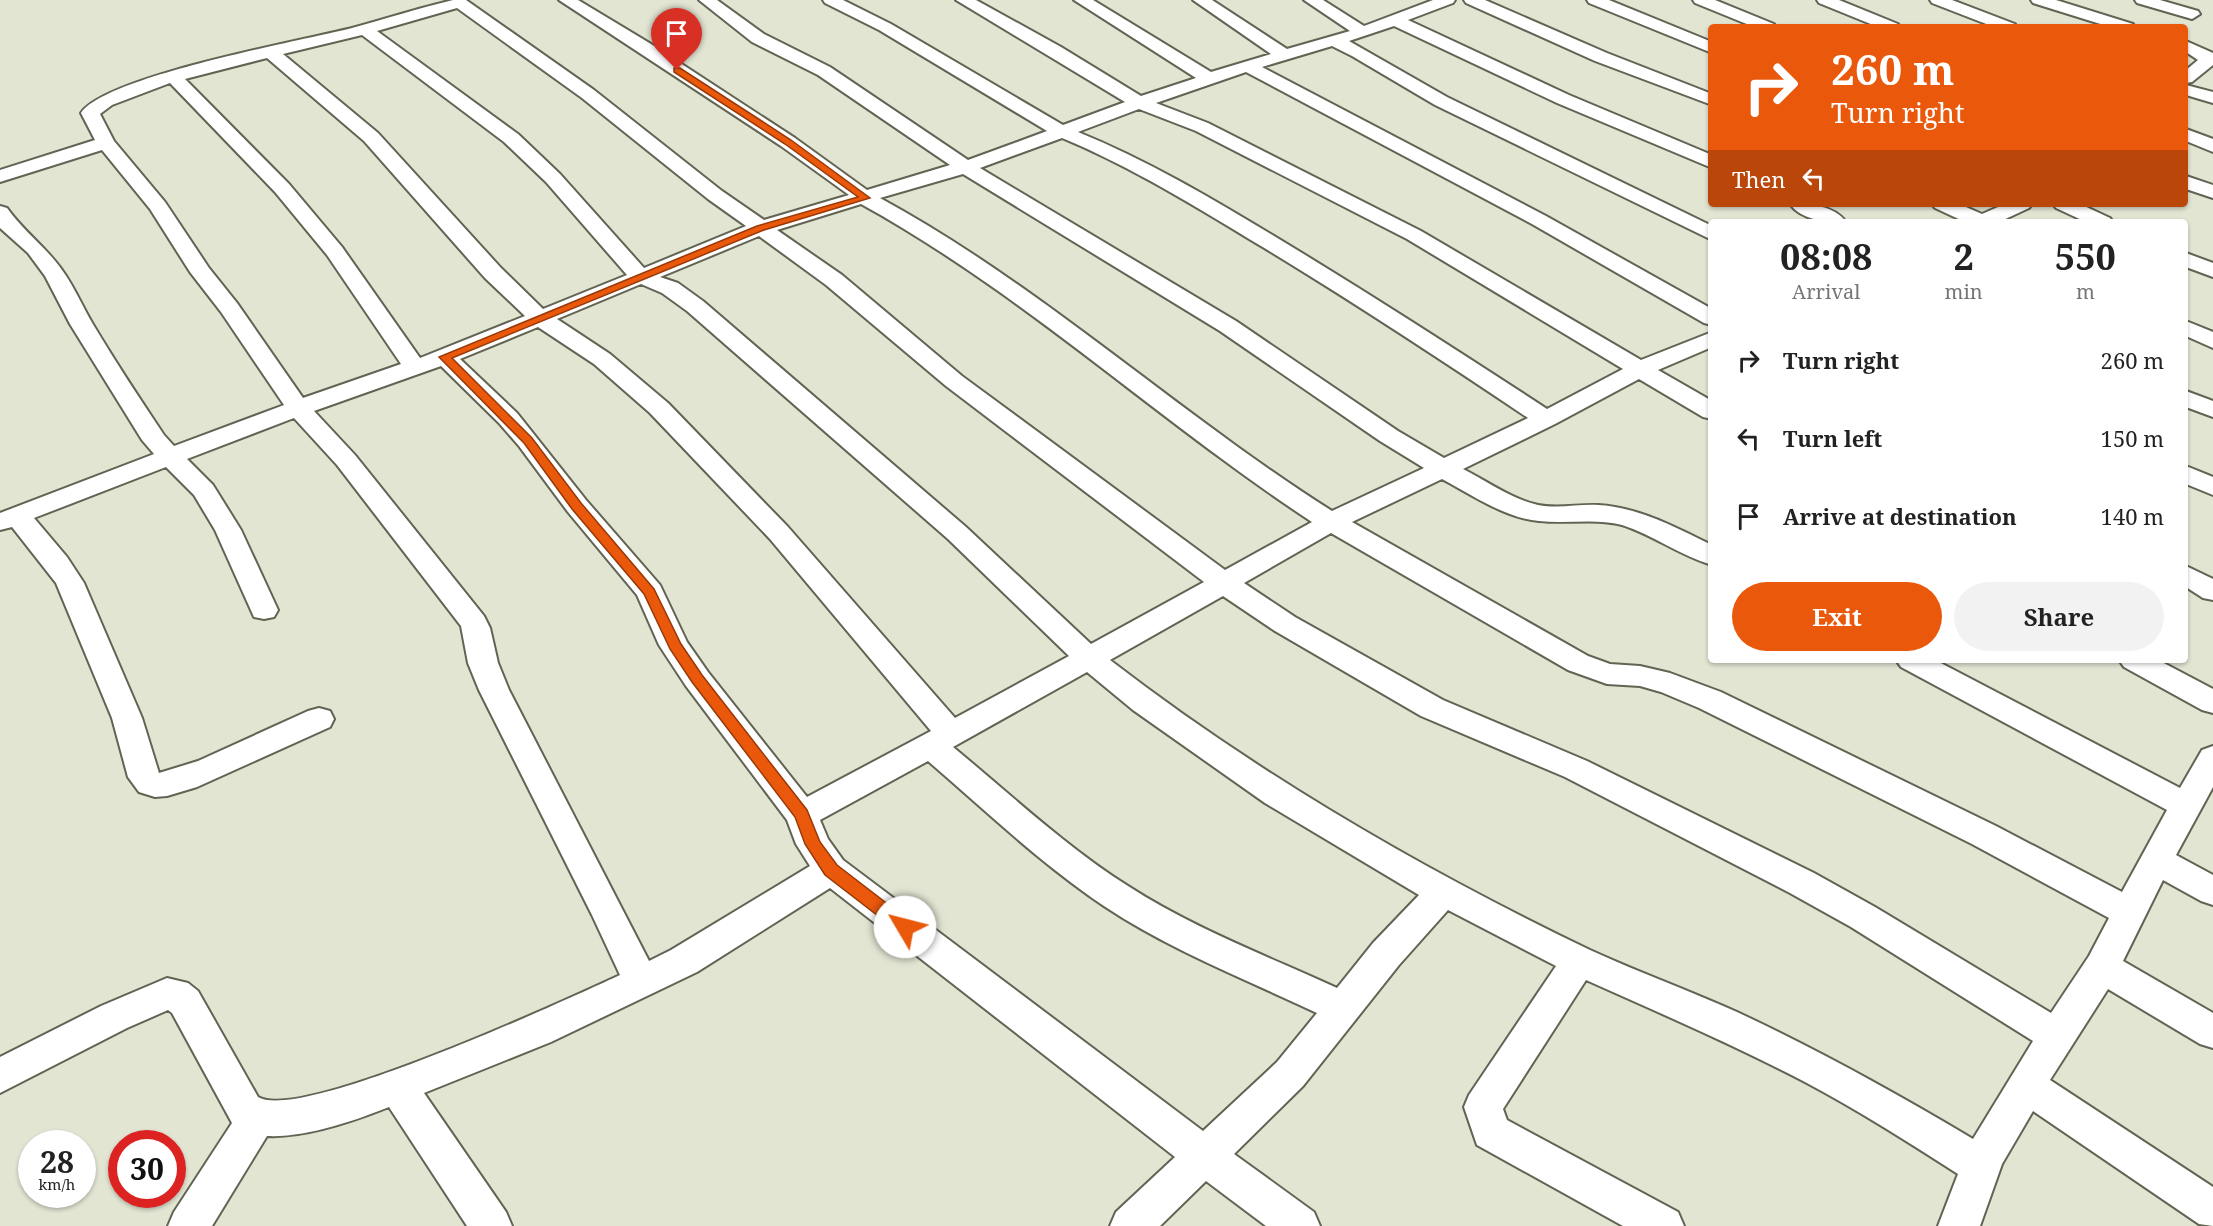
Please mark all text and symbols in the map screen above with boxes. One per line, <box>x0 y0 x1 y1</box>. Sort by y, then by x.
pin <box>651 8 702 70</box>
icon: arrive <box>660 17 693 50</box>
text: 260 m <box>1831 40 1955 97</box>
icon: right <box>1732 48 1810 126</box>
text: Turn right <box>1831 94 1964 131</box>
icon: left <box>1797 162 1830 195</box>
text: Then <box>1732 164 1785 194</box>
text: 08:08 <box>1780 232 1872 281</box>
text: 2 <box>1953 232 1974 281</box>
text: 550 <box>2055 232 2116 281</box>
text: Arrival <box>1792 278 1860 305</box>
text: min <box>1945 278 1983 305</box>
text: m <box>2076 278 2095 305</box>
icon: right <box>1732 344 1765 377</box>
text: Turn right <box>1783 345 1899 375</box>
text: 260 m <box>2101 345 2164 375</box>
icon: left <box>1732 422 1765 455</box>
text: Turn left <box>1783 423 1882 453</box>
text: 150 m <box>2101 423 2164 453</box>
icon: arrive <box>1732 500 1765 533</box>
text: Arrive at destination <box>1783 501 2017 531</box>
text: 140 m <box>2101 501 2164 531</box>
button: Exit <box>1732 582 1942 651</box>
button: Share <box>1954 582 2164 651</box>
position arrow <box>873 895 937 959</box>
speed limit sign: 30 <box>108 1130 186 1208</box>
text: 28 <box>40 1141 74 1182</box>
text: km/h <box>39 1174 75 1194</box>

